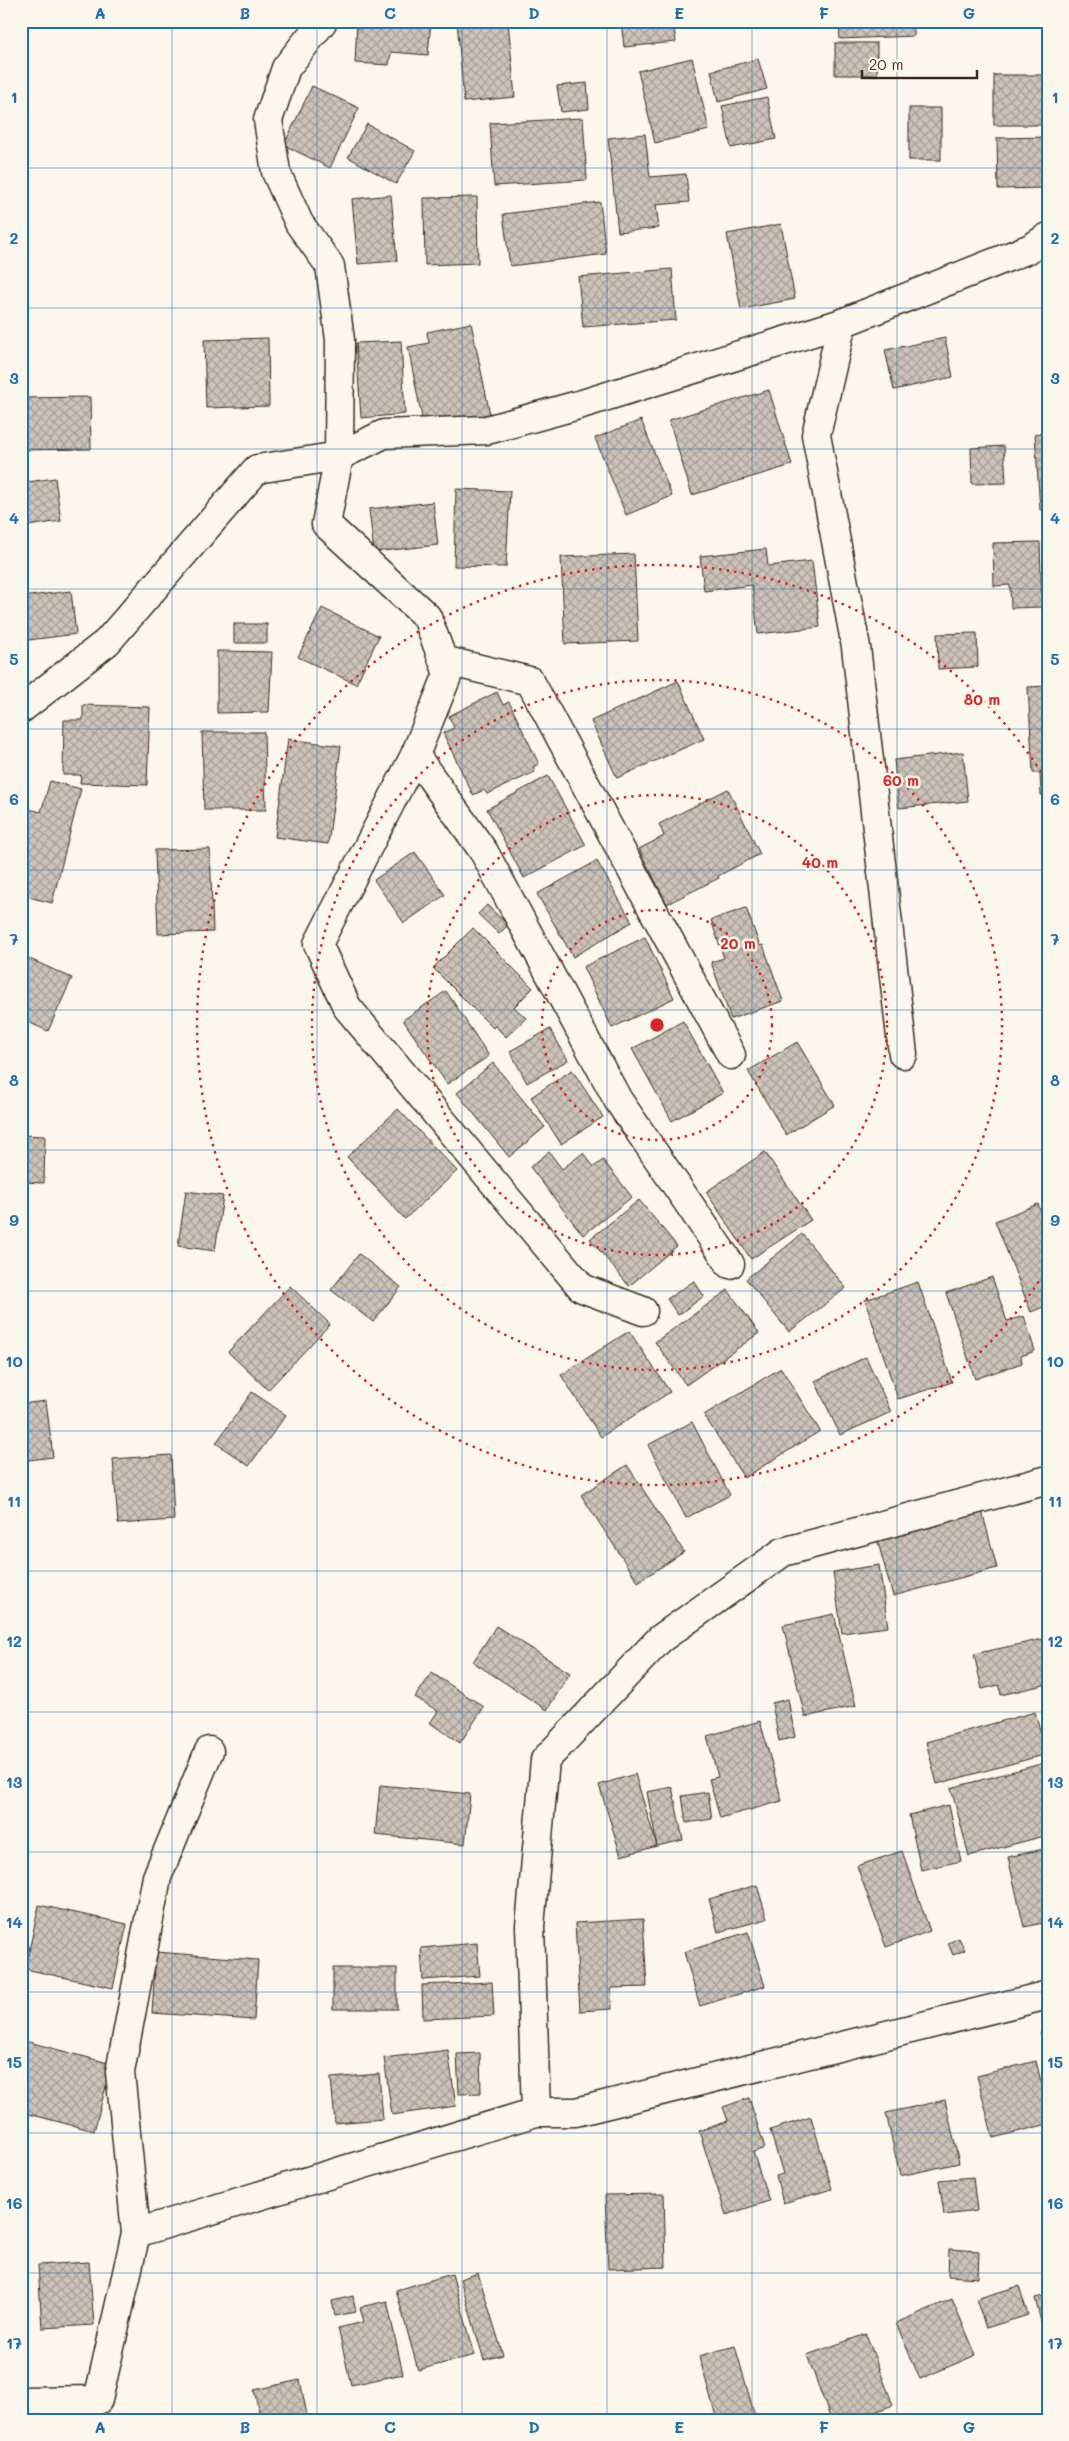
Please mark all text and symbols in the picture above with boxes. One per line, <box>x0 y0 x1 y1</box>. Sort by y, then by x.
text: A <box>94 2 106 23</box>
text: B <box>240 2 250 23</box>
text: C <box>384 2 396 23</box>
text: D <box>528 2 540 23</box>
text: E <box>674 2 684 23</box>
text: F <box>819 2 829 23</box>
text: G <box>963 2 975 23</box>
scale bar <box>862 48 976 80</box>
text: 20 m <box>869 54 903 74</box>
text: 1 <box>10 86 18 107</box>
text: 1 <box>1051 86 1059 107</box>
text: 2 <box>10 227 19 248</box>
text: 2 <box>1051 227 1060 248</box>
text: 3 <box>9 367 19 388</box>
text: 3 <box>1050 367 1060 388</box>
text: 4 <box>9 507 19 528</box>
text: 4 <box>1050 507 1060 528</box>
text: 5 <box>9 648 19 669</box>
text: 5 <box>1050 648 1060 669</box>
text: 80 m <box>964 689 1000 709</box>
text: 60 m <box>883 770 919 790</box>
text: 6 <box>9 788 19 809</box>
text: 6 <box>1050 788 1060 809</box>
text: 40 m <box>802 852 838 872</box>
text: 7 <box>10 928 19 949</box>
text: 7 <box>1051 928 1060 949</box>
text: 20 m <box>720 933 756 953</box>
centre of rings <box>648 1016 666 1034</box>
text: 8 <box>9 1069 19 1090</box>
text: 8 <box>1050 1069 1060 1090</box>
text: 9 <box>9 1209 19 1230</box>
text: 9 <box>1050 1209 1060 1230</box>
text: 10 <box>5 1350 23 1371</box>
text: 10 <box>1046 1350 1064 1371</box>
text: 11 <box>7 1490 21 1511</box>
text: 11 <box>1048 1490 1062 1511</box>
text: 12 <box>6 1630 22 1651</box>
text: 12 <box>1047 1630 1063 1651</box>
text: 13 <box>6 1771 23 1792</box>
text: 13 <box>1047 1771 1064 1792</box>
text: 14 <box>5 1911 23 1932</box>
text: 14 <box>1046 1911 1064 1932</box>
text: 15 <box>6 2051 22 2072</box>
text: 15 <box>1047 2051 1063 2072</box>
text: 16 <box>6 2192 23 2213</box>
text: 16 <box>1047 2192 1064 2213</box>
text: 17 <box>6 2332 22 2353</box>
text: 17 <box>1047 2332 1063 2353</box>
text: A <box>94 2416 106 2437</box>
text: B <box>240 2416 250 2437</box>
text: C <box>384 2416 396 2437</box>
text: D <box>528 2416 540 2437</box>
text: E <box>674 2416 684 2437</box>
text: F <box>819 2416 829 2437</box>
text: G <box>963 2416 975 2437</box>

